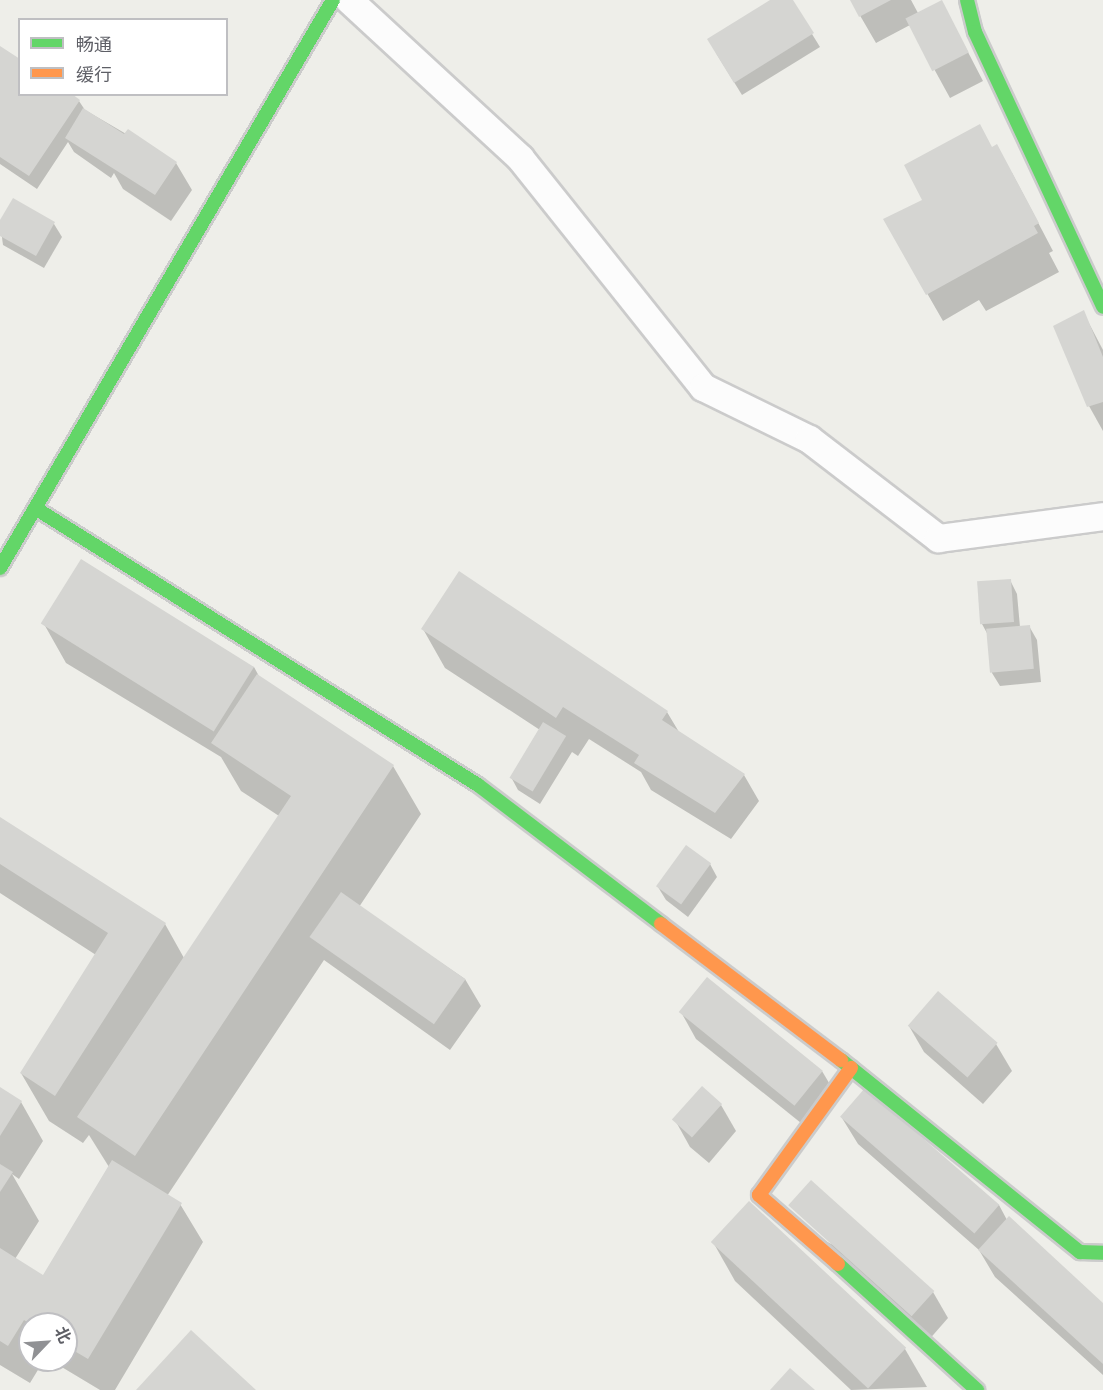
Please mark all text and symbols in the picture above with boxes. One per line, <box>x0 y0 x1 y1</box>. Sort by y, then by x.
legend <box>18 18 228 96</box>
text: 畅通 <box>76 34 112 56</box>
text: 缓行 <box>76 64 112 86</box>
north arrow <box>18 1312 78 1372</box>
text: 北 <box>51 1324 75 1346</box>

